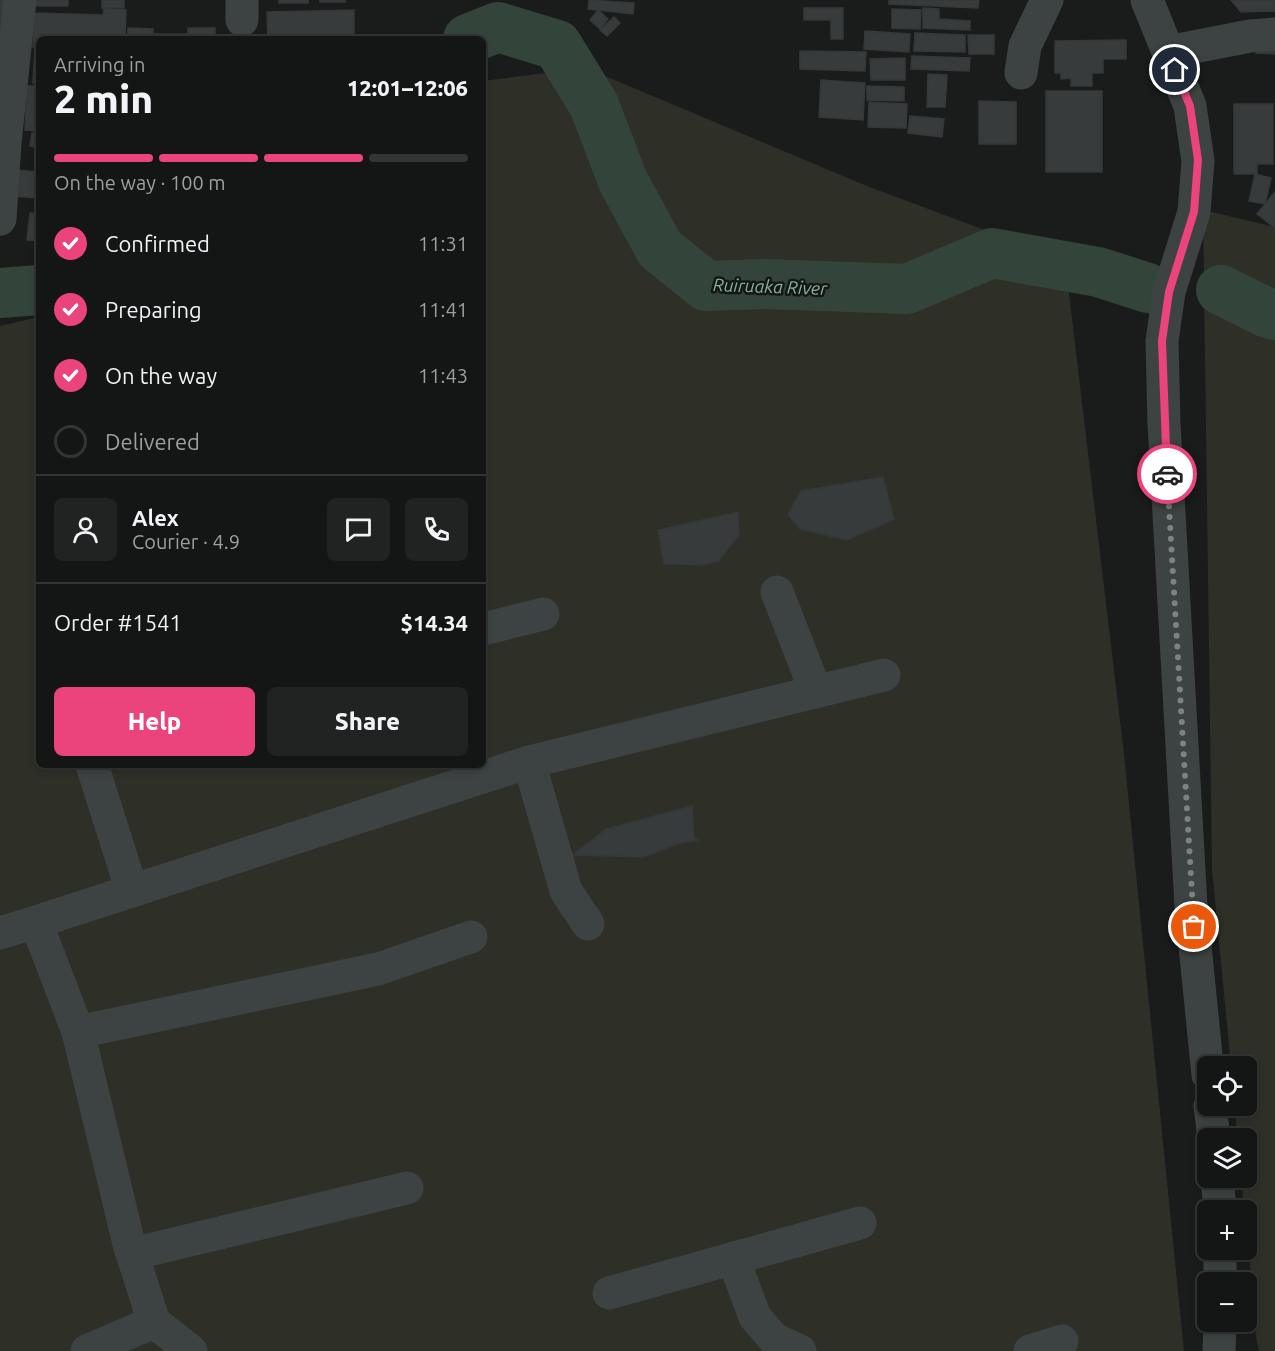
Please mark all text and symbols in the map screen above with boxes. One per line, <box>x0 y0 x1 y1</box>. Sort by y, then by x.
pin <box>1149 44 1200 95</box>
text: Arriving in <box>54 53 145 76</box>
icon: home <box>1158 53 1191 86</box>
text: 12:01–12:06 <box>347 75 468 100</box>
text: 2 min <box>54 77 153 120</box>
text: On the way · 100 m <box>54 171 226 194</box>
icon: check <box>54 227 87 260</box>
text: Confirmed <box>105 231 210 256</box>
text: 11:31 <box>418 232 468 255</box>
water label: Ruiruaka River <box>713 274 829 298</box>
icon: check <box>54 293 87 326</box>
text: Preparing <box>105 297 202 322</box>
text: 11:41 <box>418 298 468 321</box>
icon: check <box>54 359 87 392</box>
text: On the way <box>105 363 217 388</box>
text: 11:43 <box>418 364 468 387</box>
text: Delivered <box>105 429 200 454</box>
courier <box>1137 444 1197 504</box>
icon: car <box>1151 458 1184 491</box>
button: person <box>54 498 117 561</box>
button: chat <box>327 498 390 561</box>
button: phone <box>405 498 468 561</box>
text: Alex <box>132 505 179 530</box>
text: Courier · 4.9 <box>132 530 240 553</box>
text: Order #1541 <box>54 610 182 635</box>
text: $14.34 <box>401 610 468 635</box>
button: Help <box>54 687 255 756</box>
button: Share <box>267 687 468 756</box>
pin <box>1168 901 1219 952</box>
icon: bag <box>1177 910 1210 943</box>
map controls <box>1197 1056 1257 1332</box>
button: locate <box>1197 1056 1257 1116</box>
button: layers <box>1197 1128 1257 1188</box>
button: + <box>1197 1200 1257 1260</box>
button: − <box>1197 1272 1257 1332</box>

